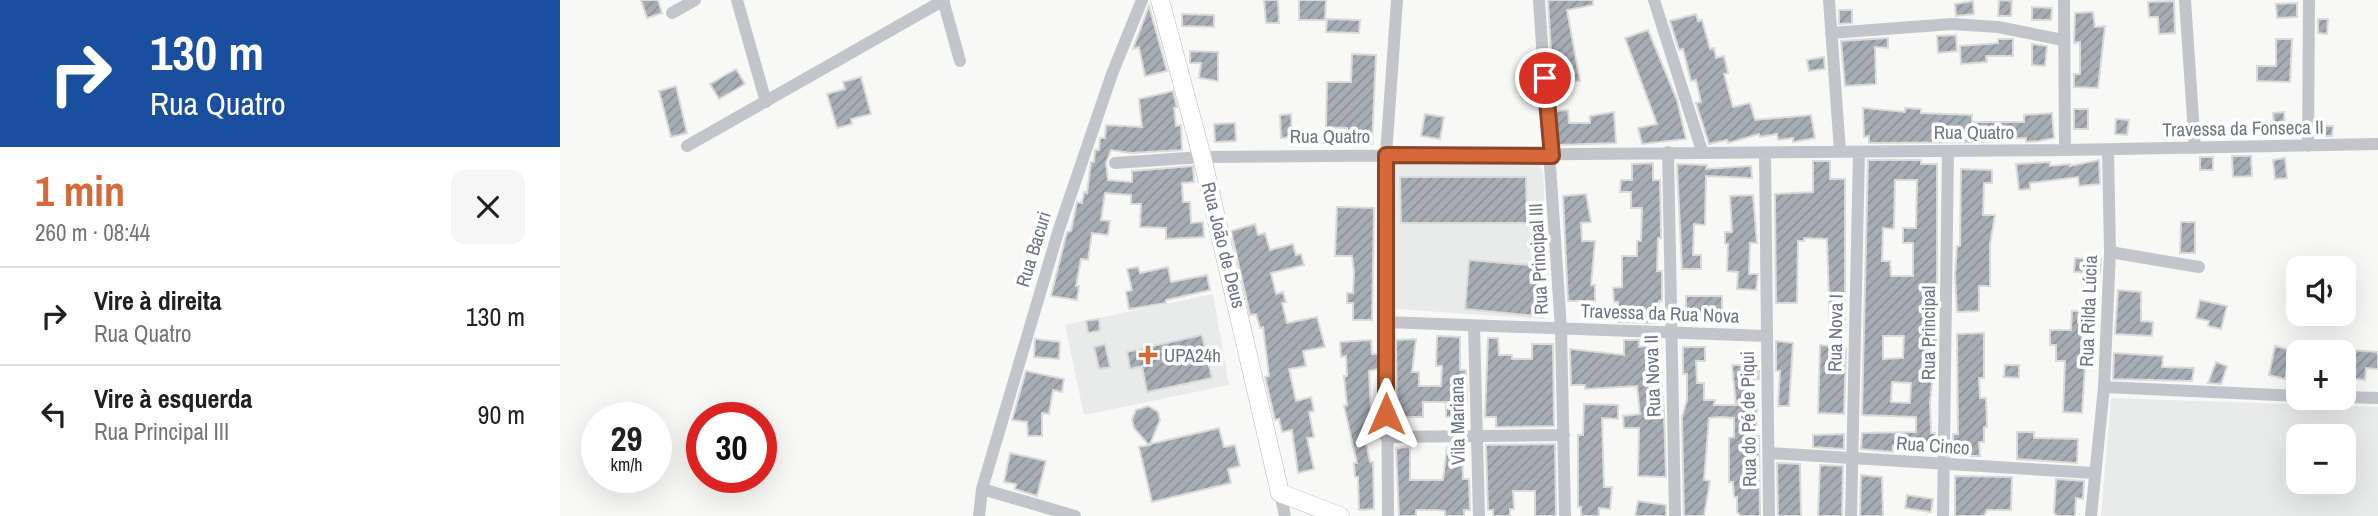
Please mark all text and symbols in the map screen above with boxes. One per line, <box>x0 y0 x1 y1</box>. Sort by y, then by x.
text: 130 m <box>150 19 264 85</box>
icon: right <box>35 28 126 119</box>
pin <box>1515 48 1575 108</box>
icon: arrive <box>1526 59 1564 97</box>
text: Rua Quatro <box>150 82 286 125</box>
street label: Travessa da Fonseca II <box>2162 114 2324 142</box>
street label: Rua Quatro <box>1934 119 2014 145</box>
street label: Rua Quatro <box>1290 123 1370 149</box>
text: 1 min <box>35 163 125 219</box>
button: close <box>451 170 525 244</box>
street label: Rua João de Deus <box>1196 179 1252 311</box>
street label: Rua Principal III <box>1522 203 1554 315</box>
street label: Rua Bacuri <box>1009 208 1057 290</box>
text: 260 m · 08:44 <box>35 217 150 248</box>
street label: Rua Rilda Lúcia <box>2073 254 2103 367</box>
map controls <box>2286 256 2356 494</box>
button: sound <box>2286 256 2356 326</box>
text: Vire à direita <box>94 283 222 318</box>
street label: Rua Principal <box>1915 286 1941 380</box>
street label: Rua Nova I <box>1821 294 1849 372</box>
icon: right <box>35 297 73 335</box>
street label: Travessa da Rua Nova <box>1580 297 1740 329</box>
text: 130 m <box>466 299 525 334</box>
text: Rua Quatro <box>94 318 192 349</box>
street label: Rua Nova II <box>1638 334 1666 418</box>
button: + <box>2286 340 2356 410</box>
place label: UPA24h <box>1164 342 1221 368</box>
marker: UPA24h <box>1138 345 1158 365</box>
street label: Rua do Pé de Piqui <box>1734 351 1762 487</box>
street label: Vila Mariana <box>1443 376 1471 465</box>
position arrow <box>1349 377 1423 451</box>
text: Vire à esquerda <box>94 381 252 416</box>
icon: left <box>35 395 73 433</box>
text: 90 m <box>478 397 525 432</box>
speed limit sign: 30 <box>686 402 777 493</box>
text: 29 <box>611 415 642 462</box>
text: Rua Principal III <box>94 416 229 447</box>
button: − <box>2286 424 2356 494</box>
street label: Rua Cinco <box>1895 429 1971 461</box>
text: km/h <box>611 452 643 477</box>

